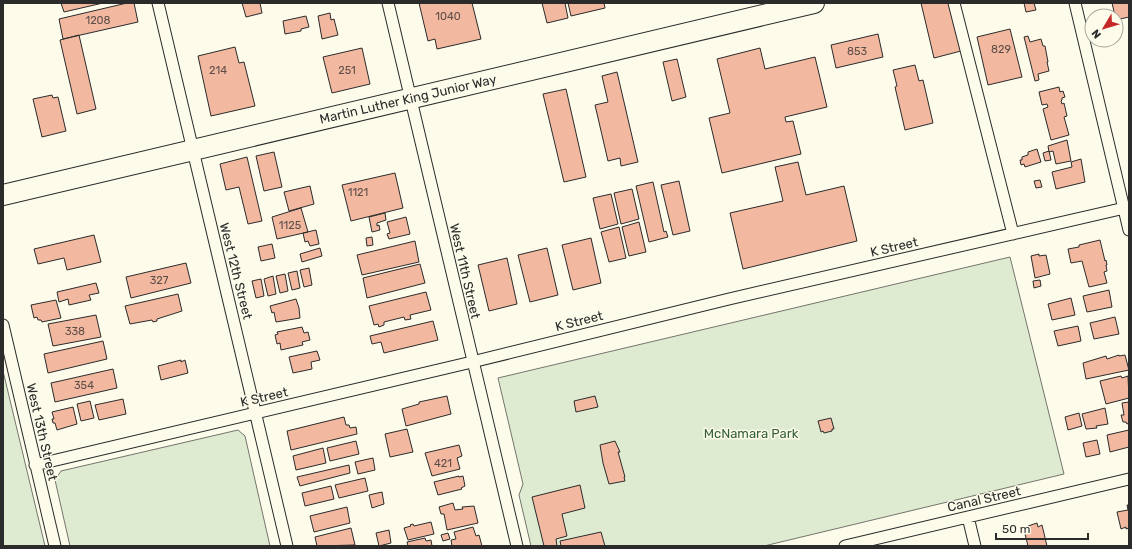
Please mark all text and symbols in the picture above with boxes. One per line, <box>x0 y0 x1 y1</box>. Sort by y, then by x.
north arrow <box>1084 8 1124 48</box>
house number: 1040 <box>435 10 461 23</box>
house number: 1208 <box>85 14 111 27</box>
text: N <box>1089 27 1104 41</box>
house number: 829 <box>991 43 1011 56</box>
house number: 853 <box>847 45 867 58</box>
house number: 214 <box>209 64 227 77</box>
house number: 251 <box>338 64 356 77</box>
street label: Martin Luther King Junior Way <box>318 71 498 128</box>
house number: 1121 <box>348 186 368 199</box>
house number: 1125 <box>279 219 302 232</box>
street label: West 12th Street <box>217 221 255 321</box>
street label: West 11th Street <box>447 222 483 320</box>
street label: K Street <box>869 234 919 260</box>
house number: 327 <box>150 274 169 287</box>
street label: K Street <box>554 308 604 334</box>
house number: 338 <box>65 325 85 338</box>
house number: 354 <box>74 379 94 392</box>
street label: West 13th Street <box>24 382 60 482</box>
street label: K Street <box>239 384 289 410</box>
park label: McNamara Park <box>704 426 799 441</box>
house number: 421 <box>434 457 452 470</box>
street label: Canal Street <box>946 483 1022 515</box>
scale bar <box>996 515 1088 541</box>
text: 50 m <box>1002 522 1030 536</box>

